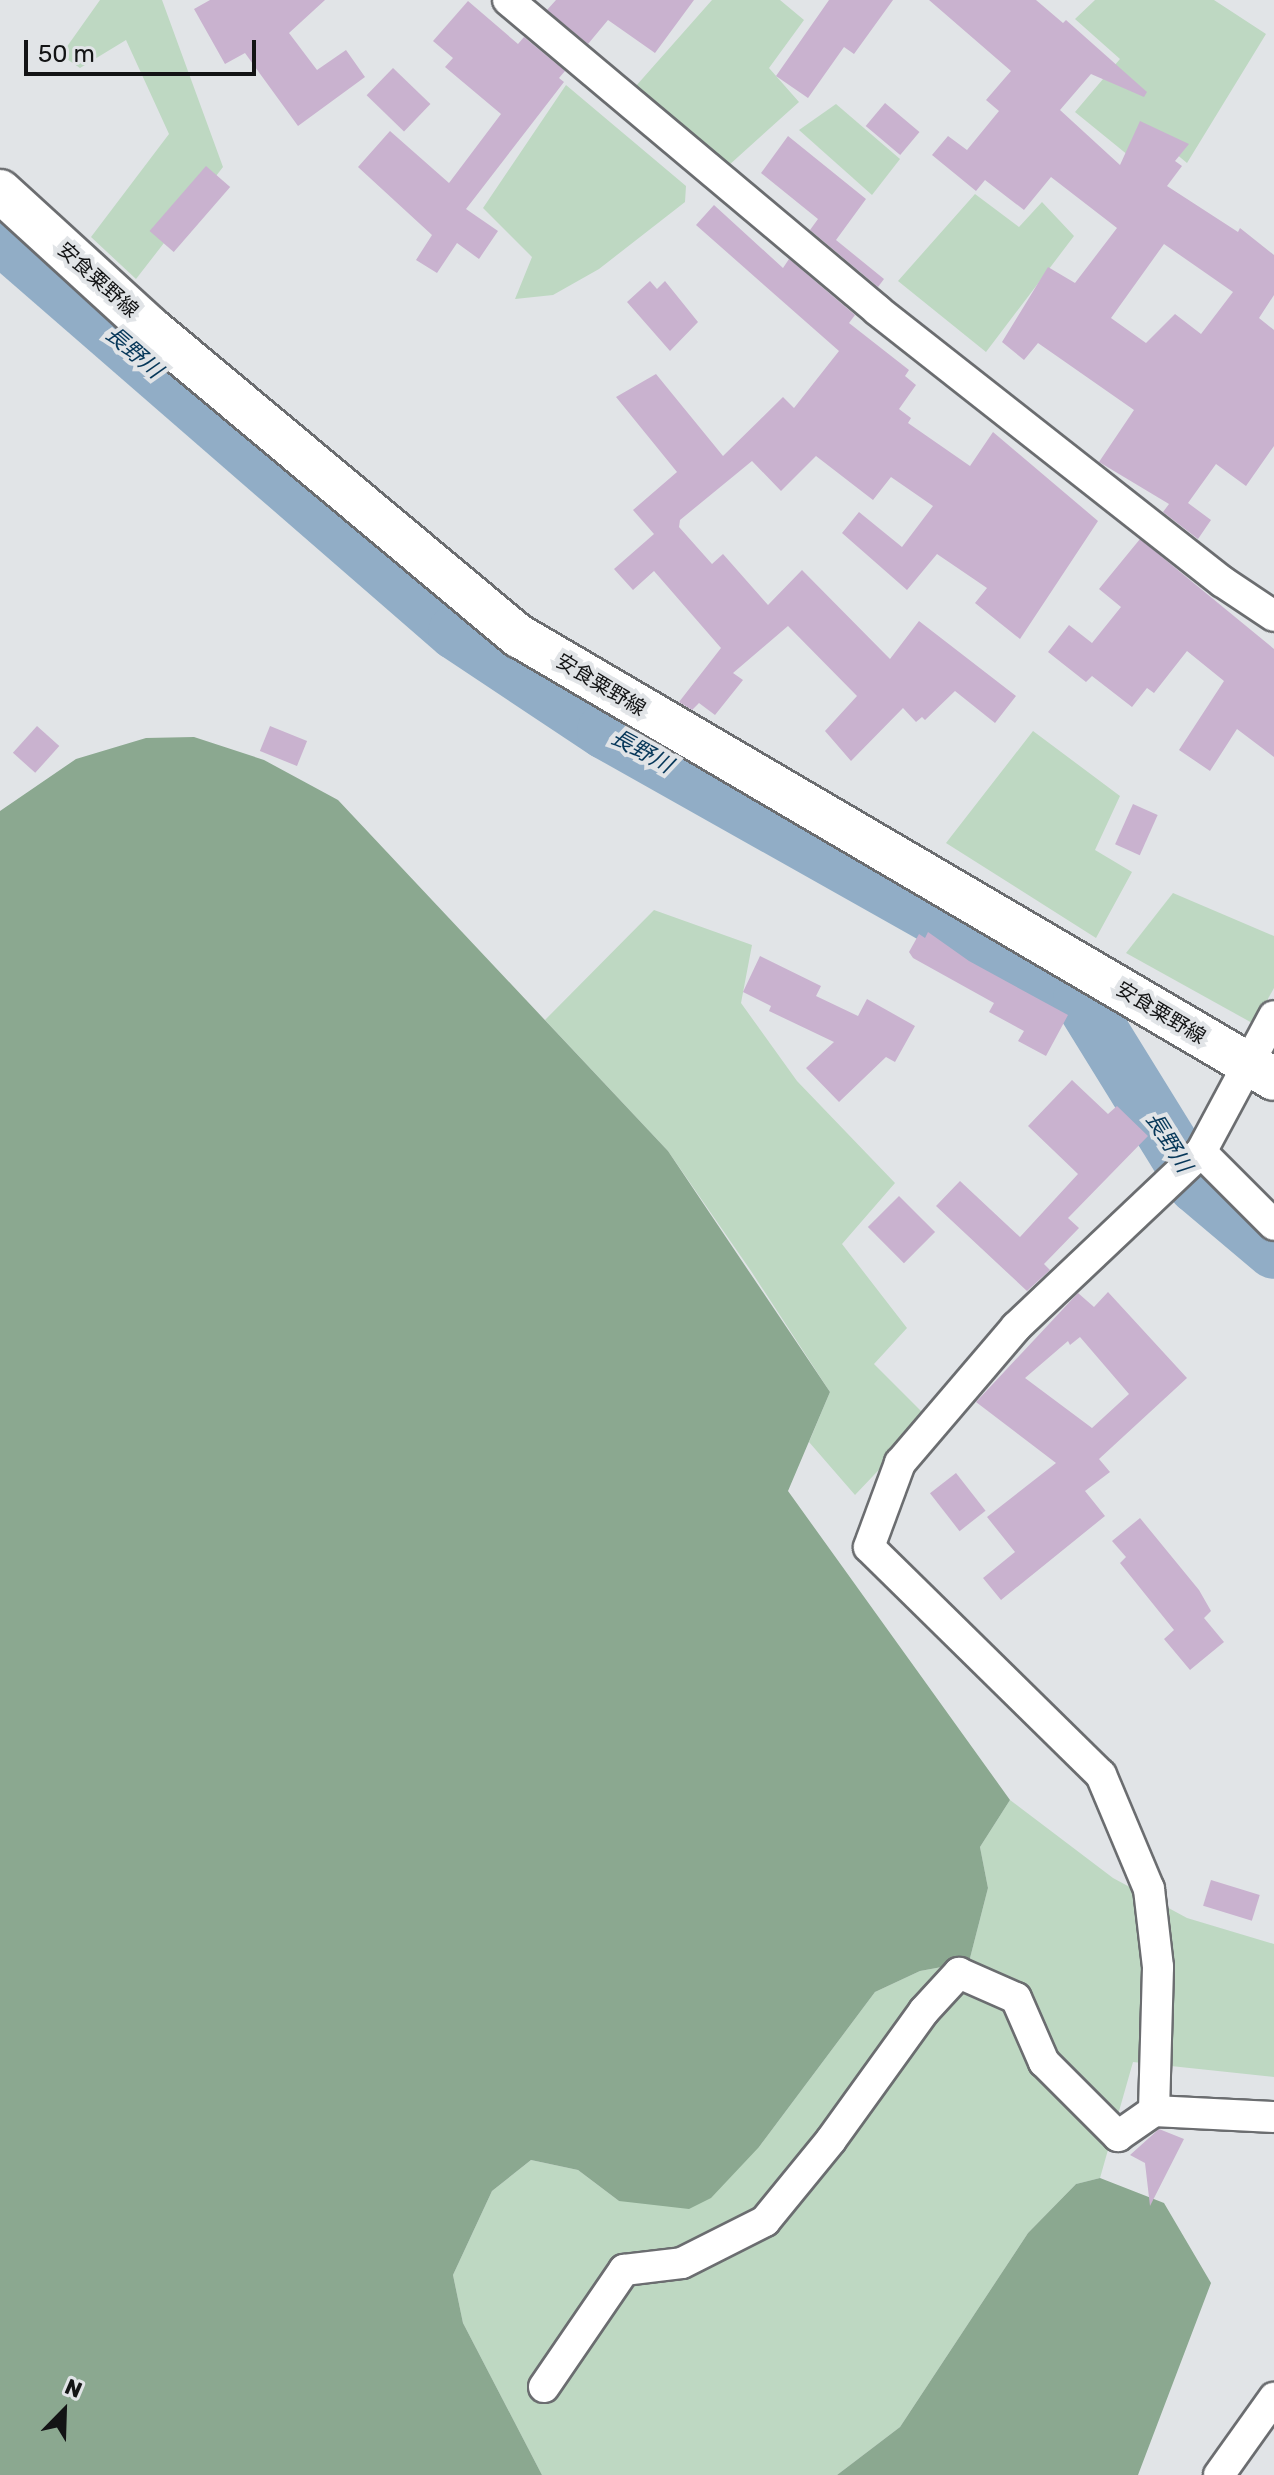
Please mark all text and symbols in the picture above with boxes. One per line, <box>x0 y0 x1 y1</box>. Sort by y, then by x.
scale bar <box>28 24 260 74</box>
text: 50 m <box>38 40 95 68</box>
street label: 安食粟野線 <box>53 238 143 322</box>
water label: 長野川 <box>100 320 168 384</box>
street label: 安食粟野線 <box>552 649 650 721</box>
water label: 長野川 <box>607 723 677 779</box>
street label: 安食粟野線 <box>1112 977 1210 1049</box>
water label: 長野川 <box>1140 1107 1198 1177</box>
north arrow <box>24 2371 104 2451</box>
text: N <box>61 2373 86 2404</box>

